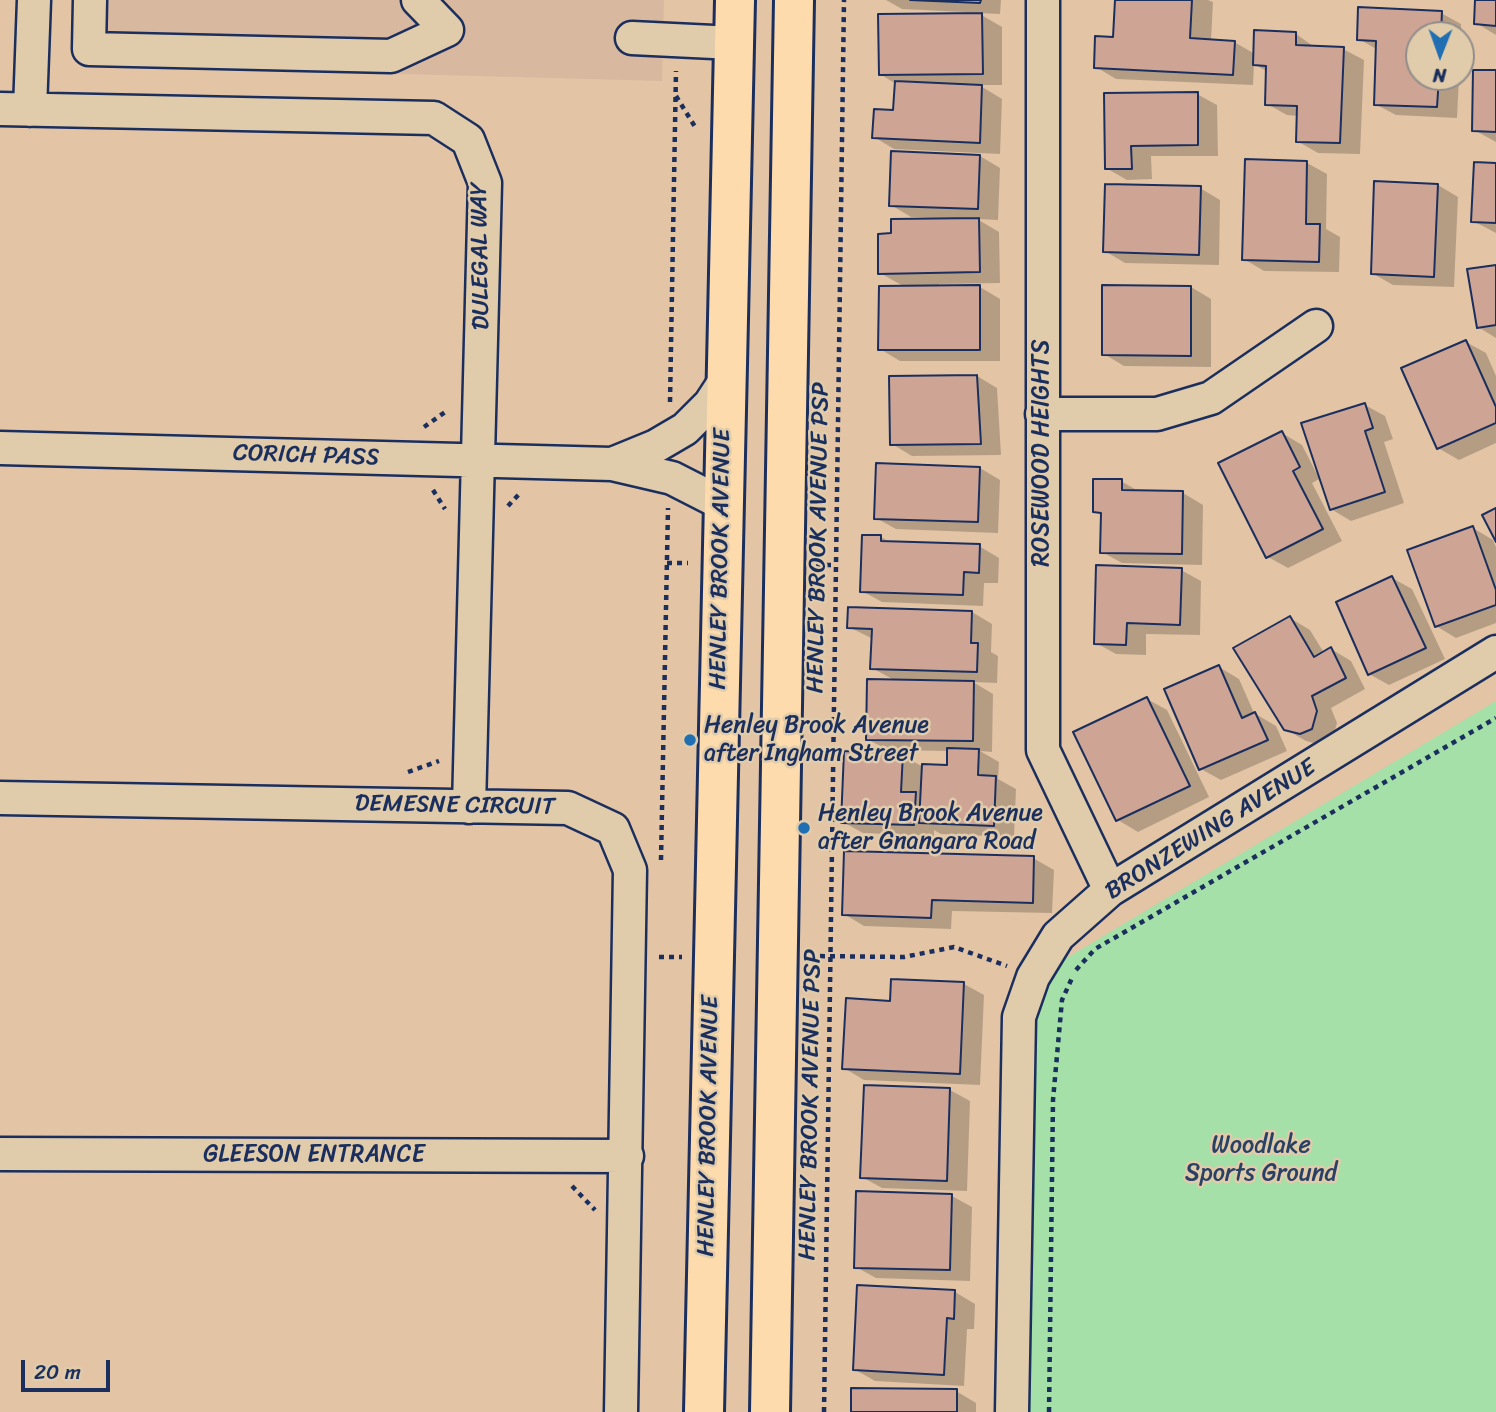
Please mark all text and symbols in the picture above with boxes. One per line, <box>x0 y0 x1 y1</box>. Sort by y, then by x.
north arrow <box>1405 21 1475 91</box>
text: N <box>1433 59 1447 92</box>
street label: DULEGAL WAY <box>465 182 497 330</box>
street label: ROSEWOOD HEIGHTS <box>1028 339 1056 567</box>
street label: HENLEY BROOK AVENUE PSP <box>802 382 836 694</box>
street label: HENLEY BROOK AVENUE <box>704 428 738 690</box>
street label: CORICH PASS <box>232 439 380 473</box>
place label: Henley Brook Avenue after Ingham Street <box>704 712 929 768</box>
marker: Henley Brook Avenue after Ingham Street <box>682 732 698 748</box>
street label: BRONZEWING AVENUE <box>1100 753 1322 907</box>
street label: DEMESNE CIRCUIT <box>355 790 555 822</box>
place label: Henley Brook Avenue after Gnangara Road <box>818 800 1043 856</box>
marker: Henley Brook Avenue after Gnangara Road <box>796 820 812 836</box>
street label: HENLEY BROOK AVENUE PSP <box>794 949 828 1261</box>
street label: HENLEY BROOK AVENUE <box>692 995 726 1257</box>
park label: Woodlake Sports Ground <box>1185 1132 1337 1188</box>
street label: GLEESON ENTRANCE <box>203 1141 425 1169</box>
scale bar <box>24 1346 114 1390</box>
text: 20 m <box>34 1353 81 1391</box>

